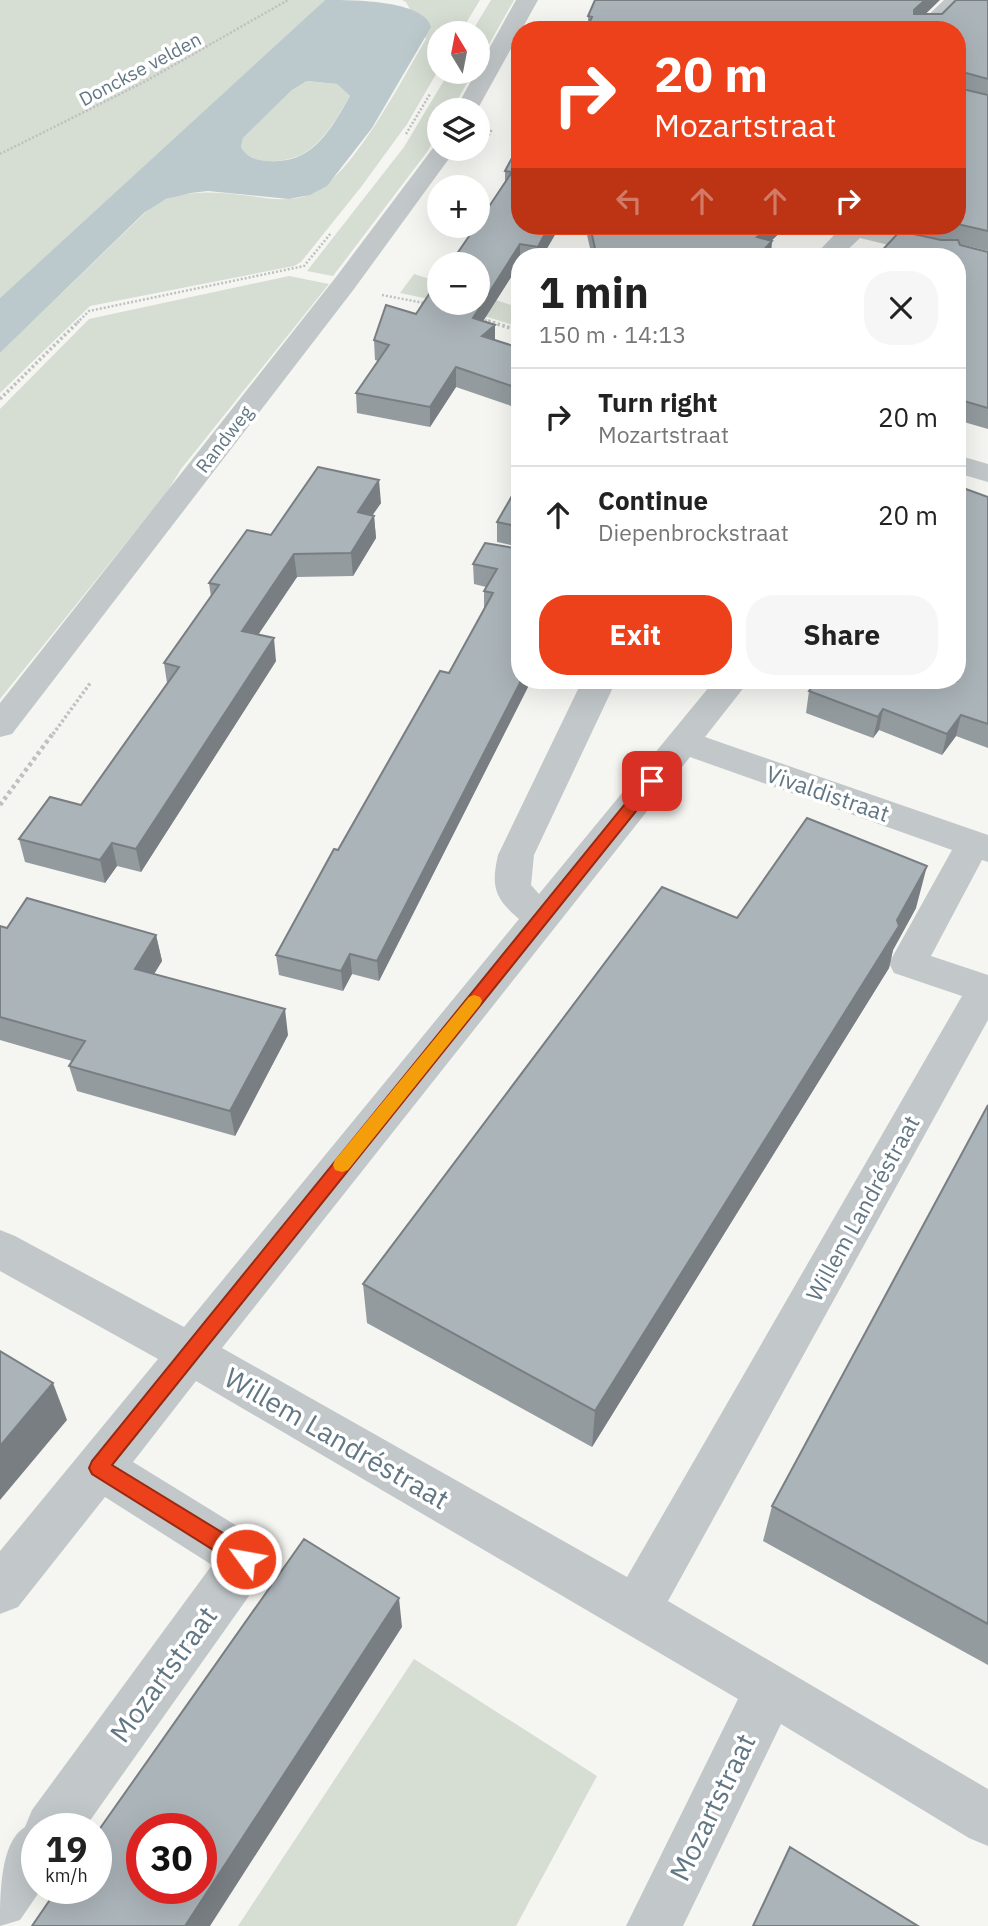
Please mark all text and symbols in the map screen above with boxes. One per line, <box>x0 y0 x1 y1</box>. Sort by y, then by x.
north arrow <box>427 21 490 84</box>
map controls <box>427 21 490 315</box>
street label: Donckse velden <box>75 27 205 111</box>
text: 20 m <box>654 42 768 105</box>
icon: right <box>539 49 630 140</box>
button: layers <box>427 98 490 161</box>
text: Mozartstraat <box>654 104 836 146</box>
button: + <box>427 175 490 238</box>
icon: left <box>610 182 648 220</box>
icon: ahead <box>683 182 721 220</box>
icon: ahead <box>756 182 794 220</box>
icon: right <box>829 182 867 220</box>
button: − <box>427 252 490 315</box>
text: 1 min <box>539 265 649 320</box>
button: close <box>864 271 938 345</box>
text: 150 m · 14:13 <box>539 319 686 349</box>
text: Turn right <box>598 385 717 419</box>
icon: right <box>539 398 577 436</box>
text: 20 m <box>878 400 938 434</box>
street label: Randweg <box>190 401 258 477</box>
text: Mozartstraat <box>598 419 729 449</box>
text: Continue <box>598 483 708 517</box>
icon: ahead <box>539 496 577 534</box>
text: 20 m <box>878 498 938 532</box>
text: Diepenbrockstraat <box>598 517 789 547</box>
button: Exit <box>539 595 732 675</box>
button: Share <box>746 595 938 675</box>
pin <box>622 751 682 811</box>
street label: Vivaldistraat <box>762 758 894 828</box>
icon: arrive <box>633 762 671 800</box>
street label: Willem Landréstraat <box>798 1110 926 1306</box>
street label: Willem Landréstraat <box>218 1359 456 1517</box>
position arrow <box>209 1522 283 1596</box>
street label: Mozartstraat <box>101 1599 225 1749</box>
street label: Mozartstraat <box>660 1727 764 1887</box>
speed limit sign: 30 <box>126 1813 217 1904</box>
text: 19 <box>45 1826 88 1872</box>
text: km/h <box>45 1864 88 1887</box>

